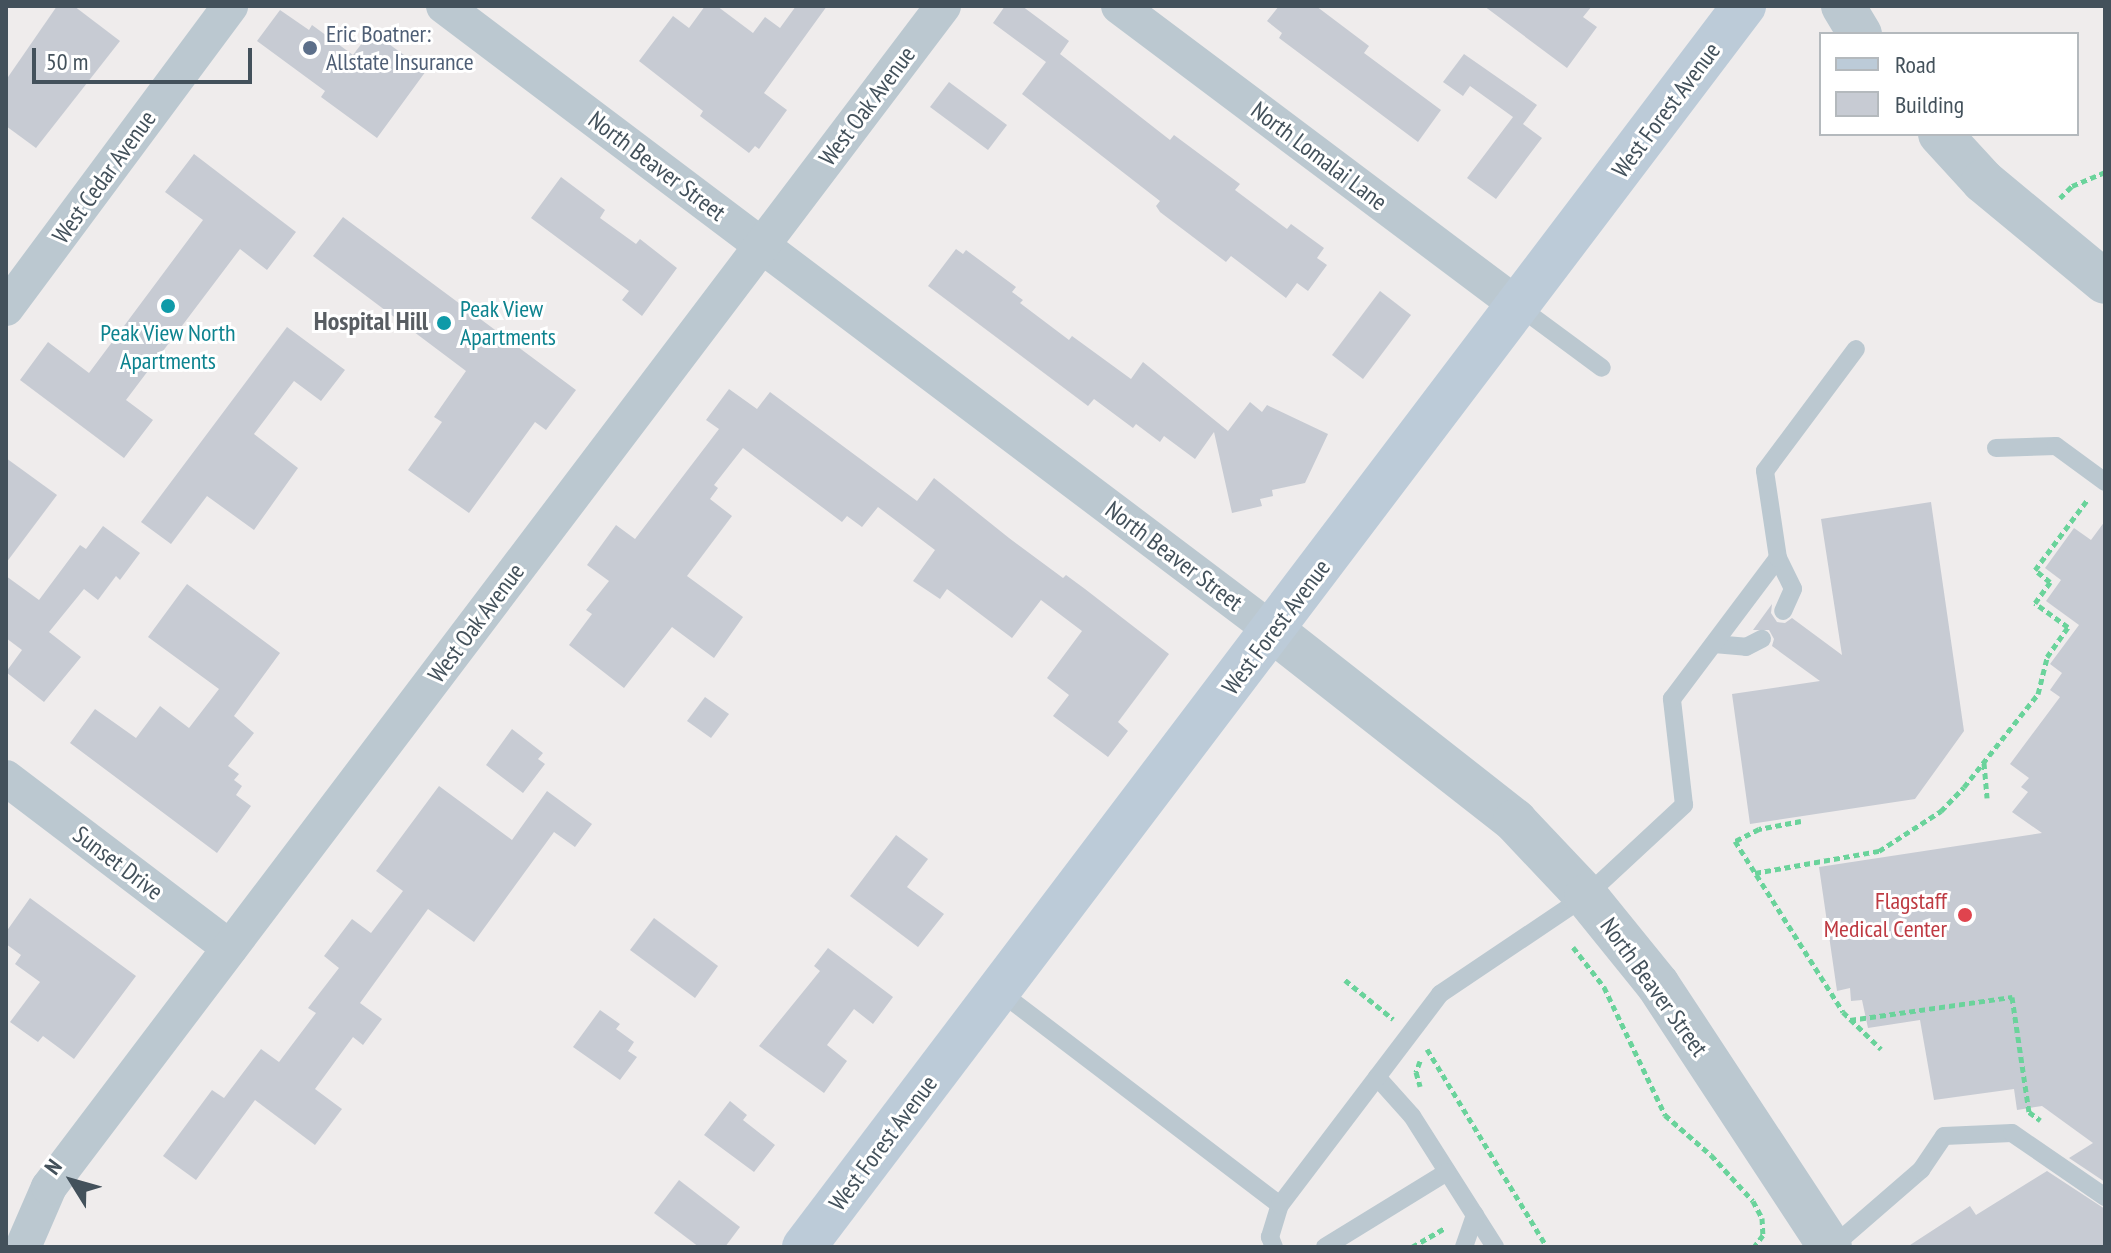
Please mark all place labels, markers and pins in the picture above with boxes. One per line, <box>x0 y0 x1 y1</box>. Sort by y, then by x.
place label: Eric Boatner: Allstate Insurance <box>326 20 474 76</box>
marker: Eric Boatner: Allstate Insurance <box>301 39 319 57</box>
place label: Peak View Apartments <box>460 295 556 351</box>
marker: Peak View North Apartments <box>159 297 177 315</box>
marker: Peak View Apartments <box>435 314 453 332</box>
place label: Peak View North Apartments <box>100 319 236 375</box>
place label: Flagstaff Medical Center <box>1824 887 1947 943</box>
marker: Flagstaff Medical Center <box>1954 904 1976 926</box>

